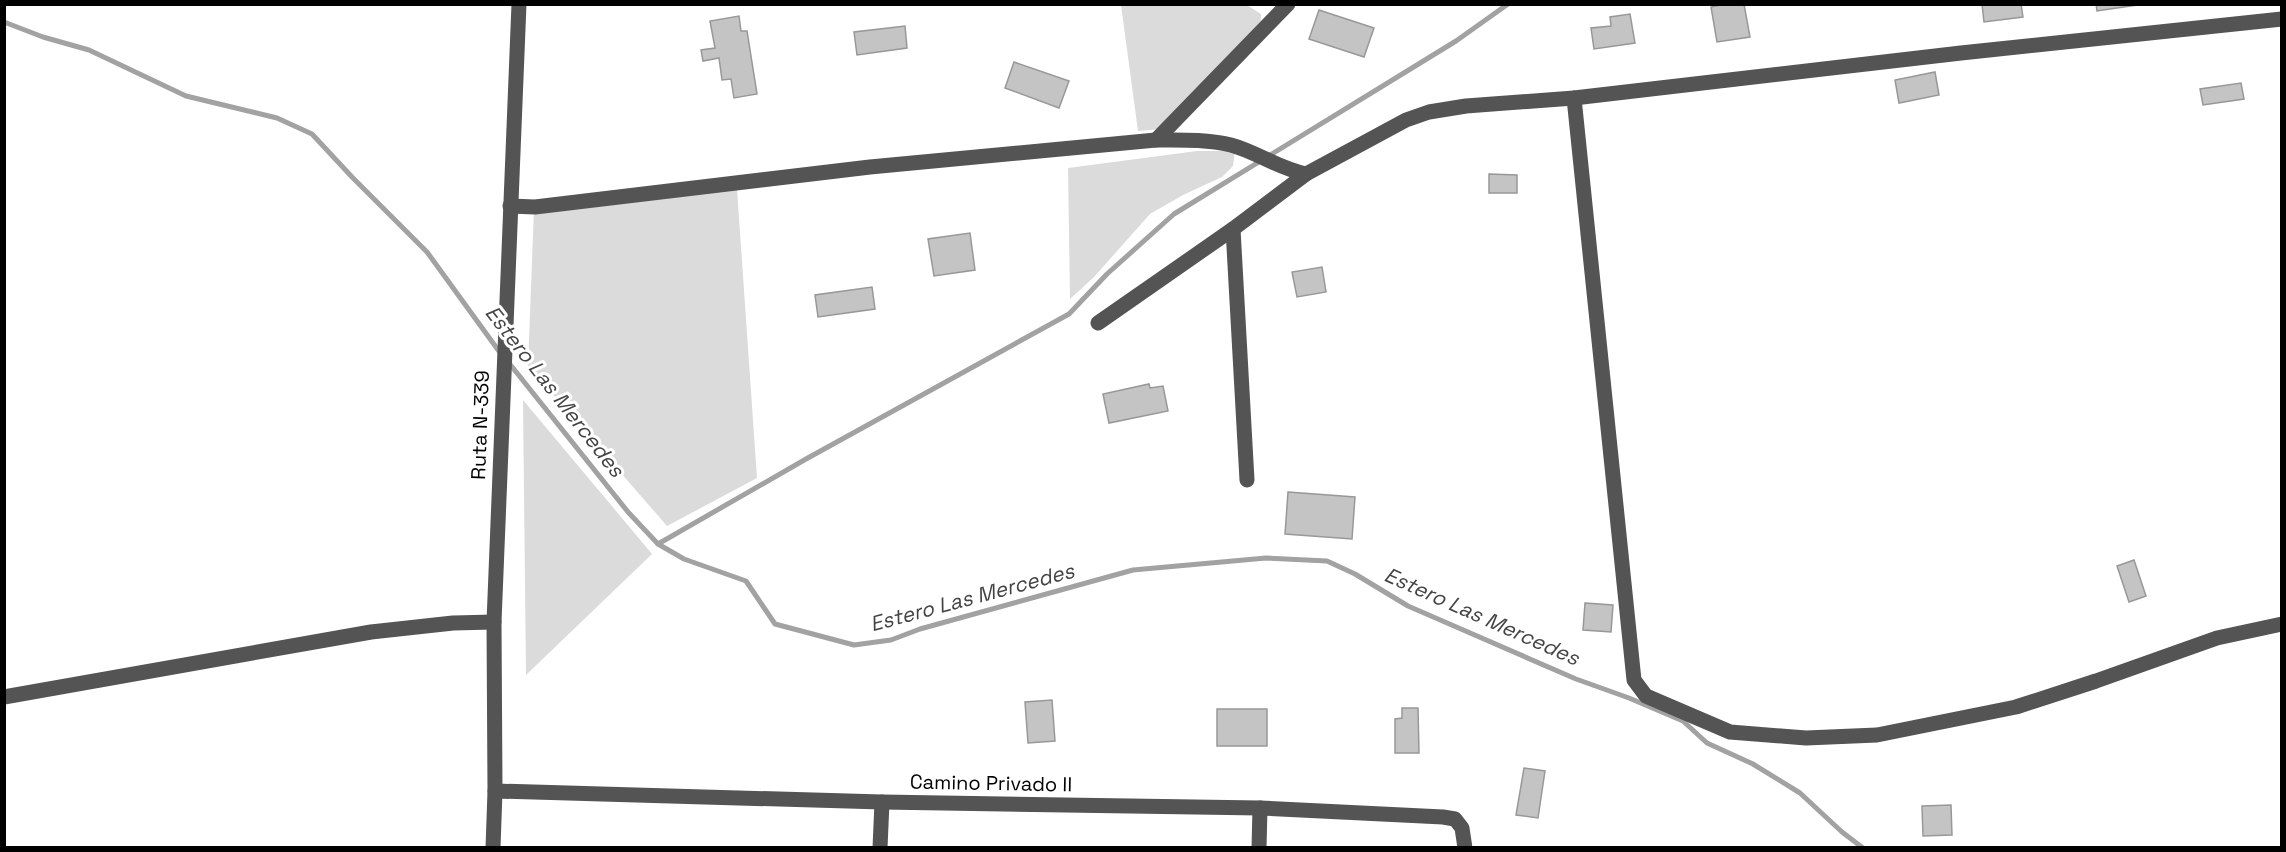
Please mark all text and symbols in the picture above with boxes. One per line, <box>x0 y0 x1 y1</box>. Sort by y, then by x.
water label: Estero Las Mercedes <box>480 300 631 483</box>
street label: Ruta N-339 <box>465 370 495 480</box>
water label: Estero Las Mercedes <box>867 556 1078 637</box>
water label: Estero Las Mercedes <box>1380 561 1584 671</box>
street label: Camino Privado II <box>910 769 1072 797</box>

